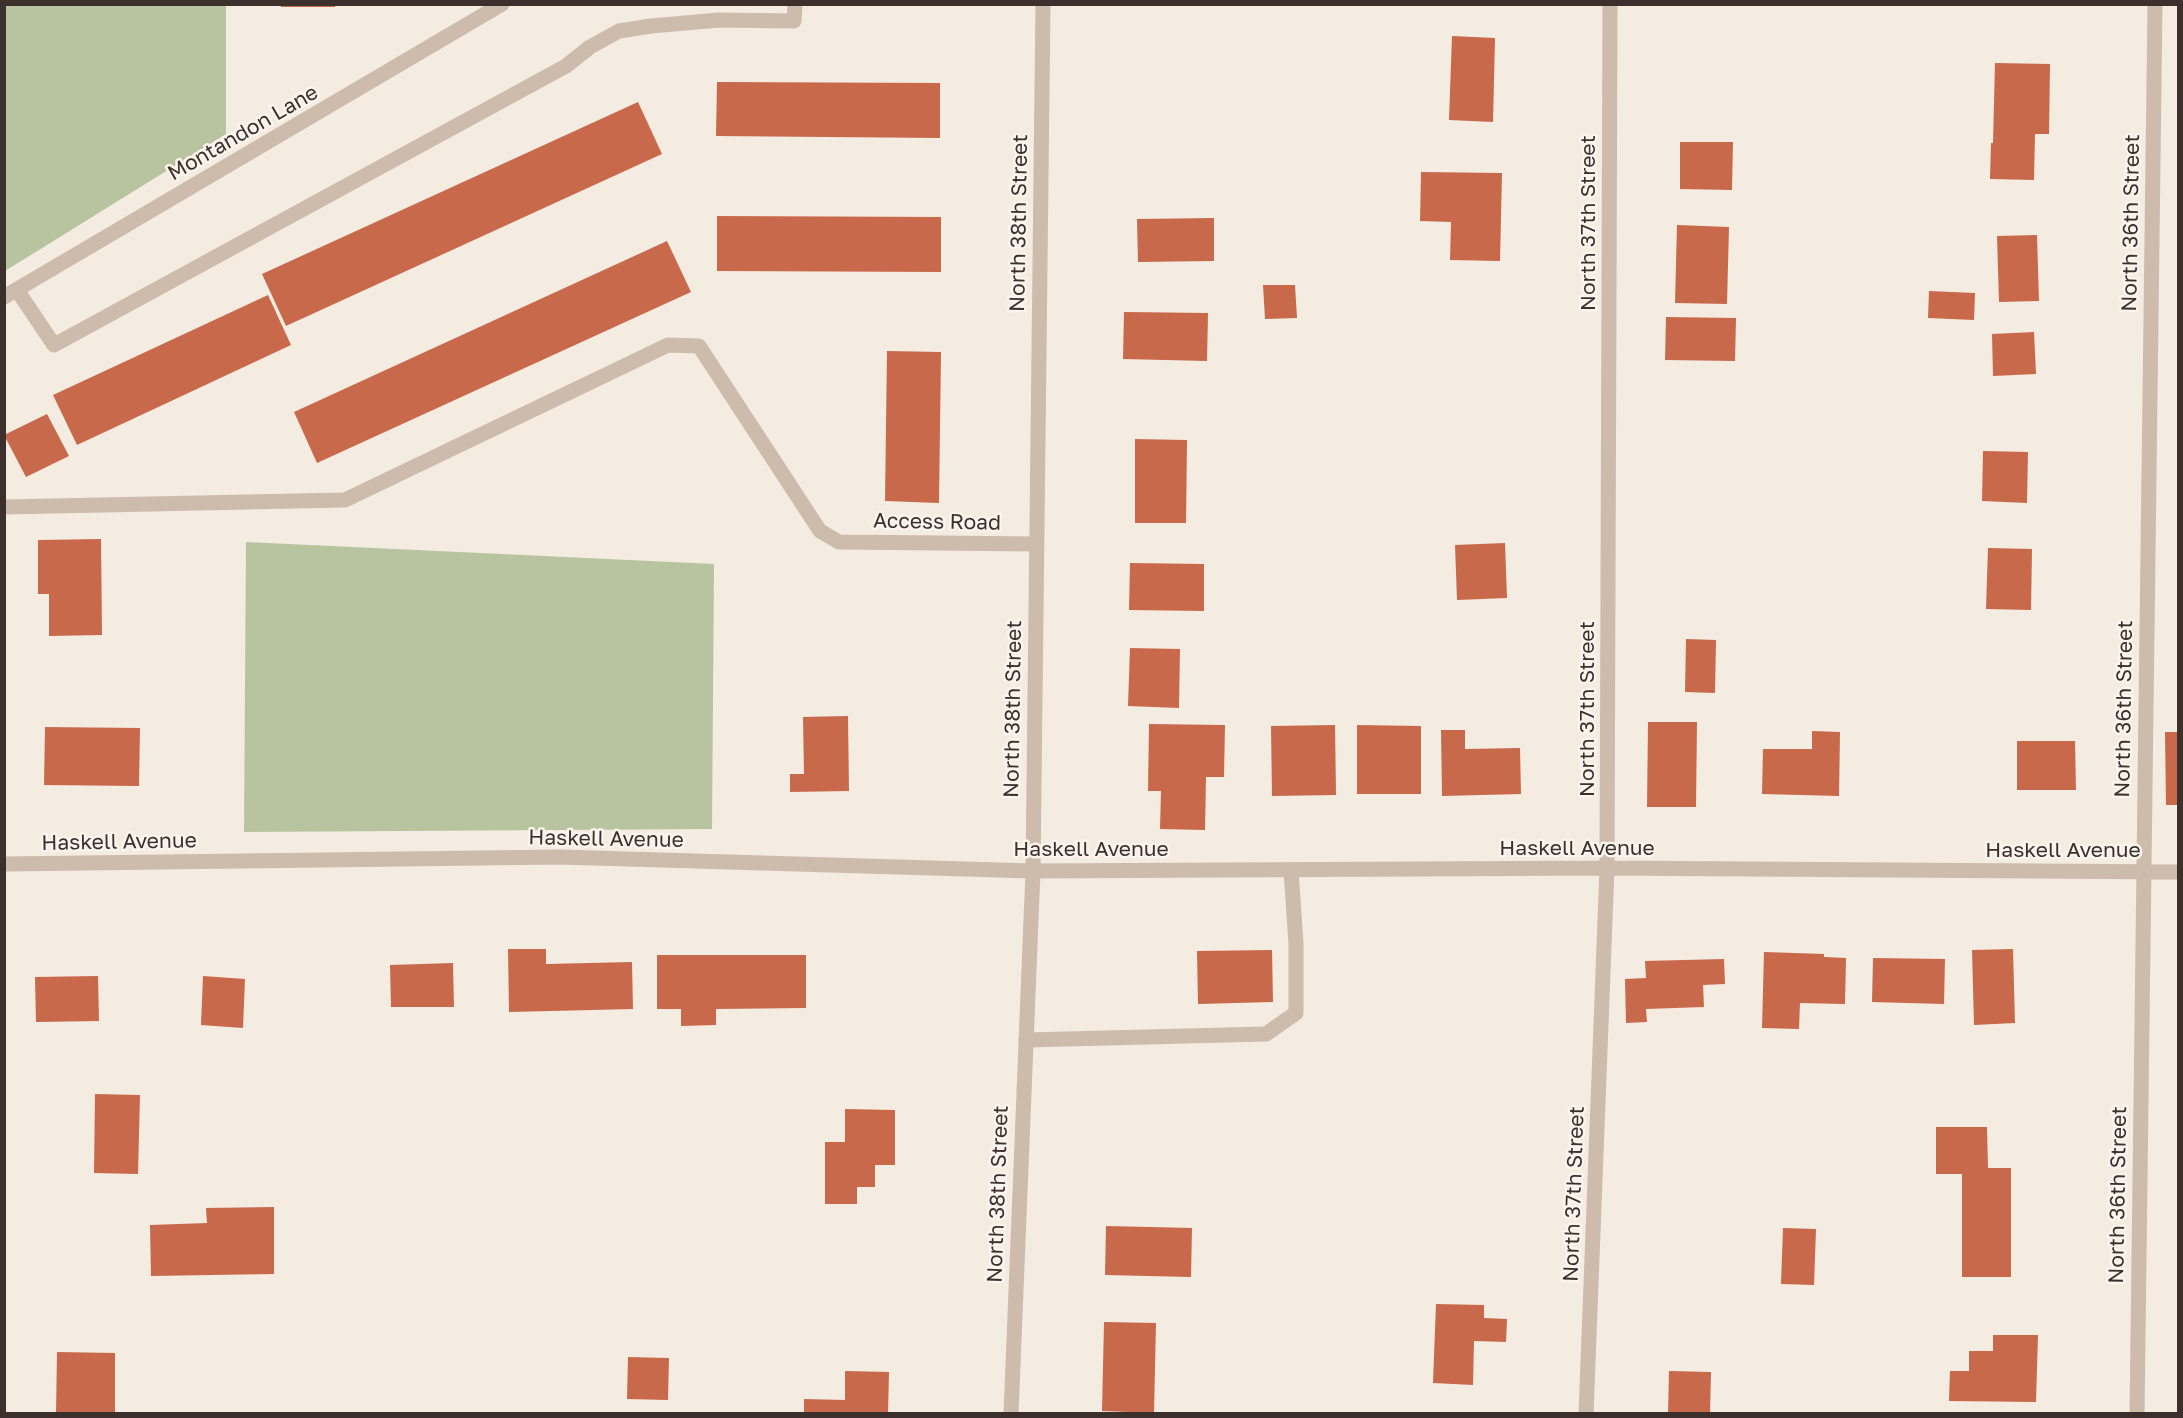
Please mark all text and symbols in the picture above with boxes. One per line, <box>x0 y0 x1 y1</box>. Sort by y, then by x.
street label: Montandon Lane <box>163 80 323 186</box>
street label: North 38th Street <box>1005 134 1033 312</box>
street label: North 36th Street <box>2117 134 2145 312</box>
street label: North 37th Street <box>1575 135 1601 311</box>
street label: Access Road <box>873 508 1001 536</box>
street label: North 38th Street <box>999 620 1027 798</box>
street label: North 36th Street <box>2110 620 2138 798</box>
street label: North 37th Street <box>1574 621 1600 797</box>
street label: Haskell Avenue <box>528 825 684 853</box>
street label: Haskell Avenue <box>41 828 197 856</box>
street label: Haskell Avenue <box>1499 835 1655 861</box>
street label: Haskell Avenue <box>1013 836 1169 862</box>
street label: Haskell Avenue <box>1985 837 2141 863</box>
street label: North 38th Street <box>982 1105 1014 1283</box>
street label: North 37th Street <box>1558 1106 1590 1282</box>
street label: North 36th Street <box>2104 1106 2132 1284</box>

